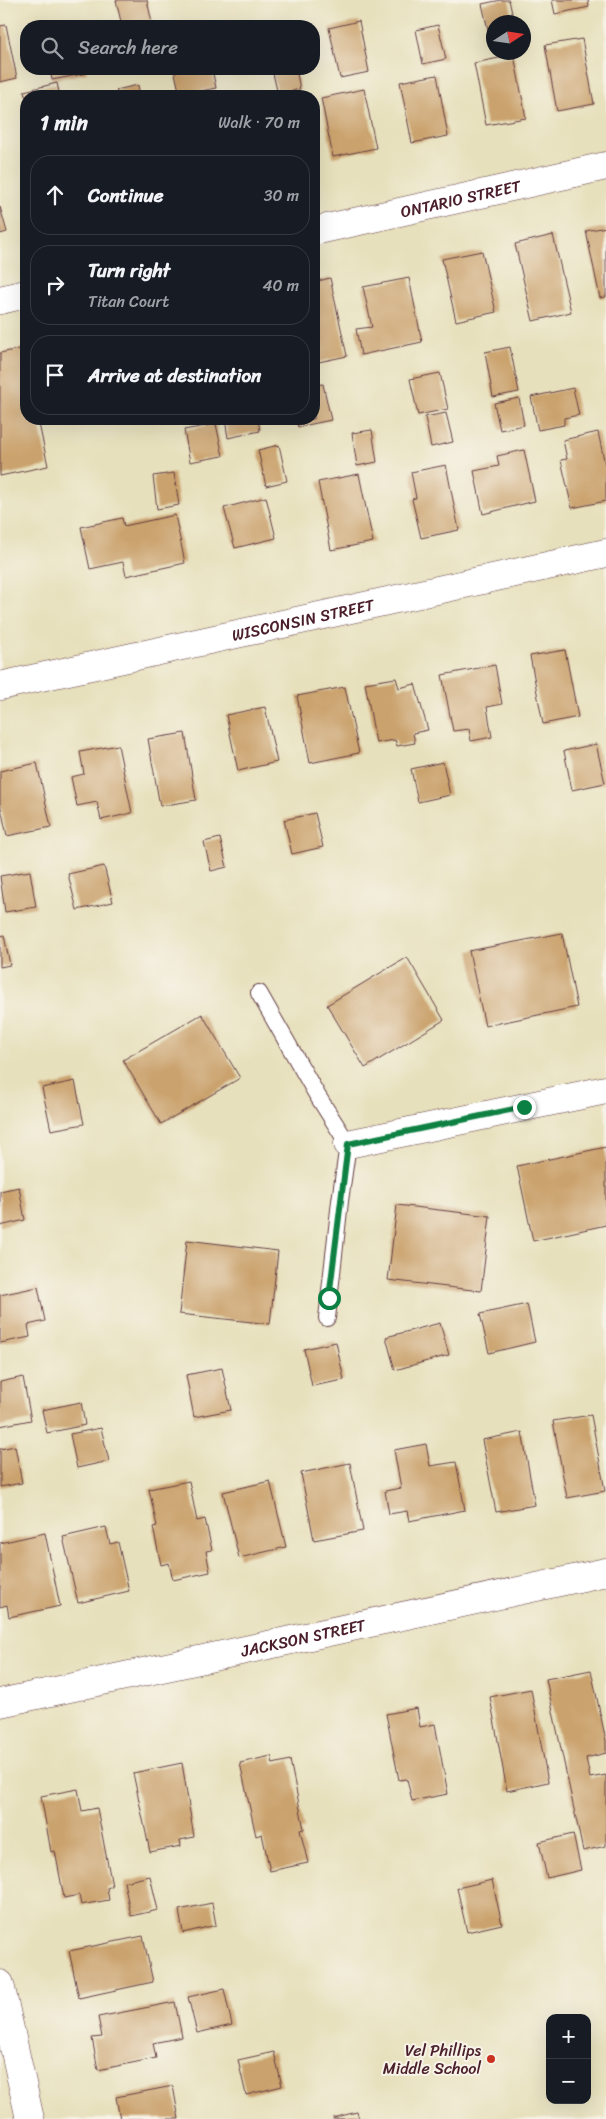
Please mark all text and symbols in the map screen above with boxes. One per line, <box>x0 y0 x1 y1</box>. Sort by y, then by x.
north arrow <box>486 15 531 60</box>
search box <box>20 20 320 75</box>
text: Search here <box>78 31 178 64</box>
icon: search <box>38 34 66 62</box>
text: 1 min <box>40 104 88 142</box>
text: Walk · 70 m <box>218 108 300 137</box>
street label: ONTARIO STREET <box>398 171 524 226</box>
text: Continue <box>88 179 164 212</box>
icon: ahead <box>41 181 69 209</box>
text: 30 m <box>264 181 299 210</box>
text: Turn right <box>88 254 170 287</box>
icon: right <box>41 271 69 299</box>
text: 40 m <box>262 271 299 300</box>
text: Titan Court <box>88 287 169 316</box>
text: Arrive at destination <box>88 359 261 392</box>
icon: arrive <box>41 361 69 389</box>
street label: WISCONSIN STREET <box>229 590 378 650</box>
route end <box>513 1096 536 1119</box>
route start <box>318 1287 341 1310</box>
street label: JACKSON STREET <box>237 1610 369 1666</box>
map controls <box>546 2014 591 2104</box>
button: + <box>546 2014 591 2059</box>
place label: Vel Phillips Middle School <box>383 2036 481 2083</box>
marker: Vel Phillips Middle School <box>485 2053 497 2065</box>
button: − <box>546 2059 591 2104</box>

